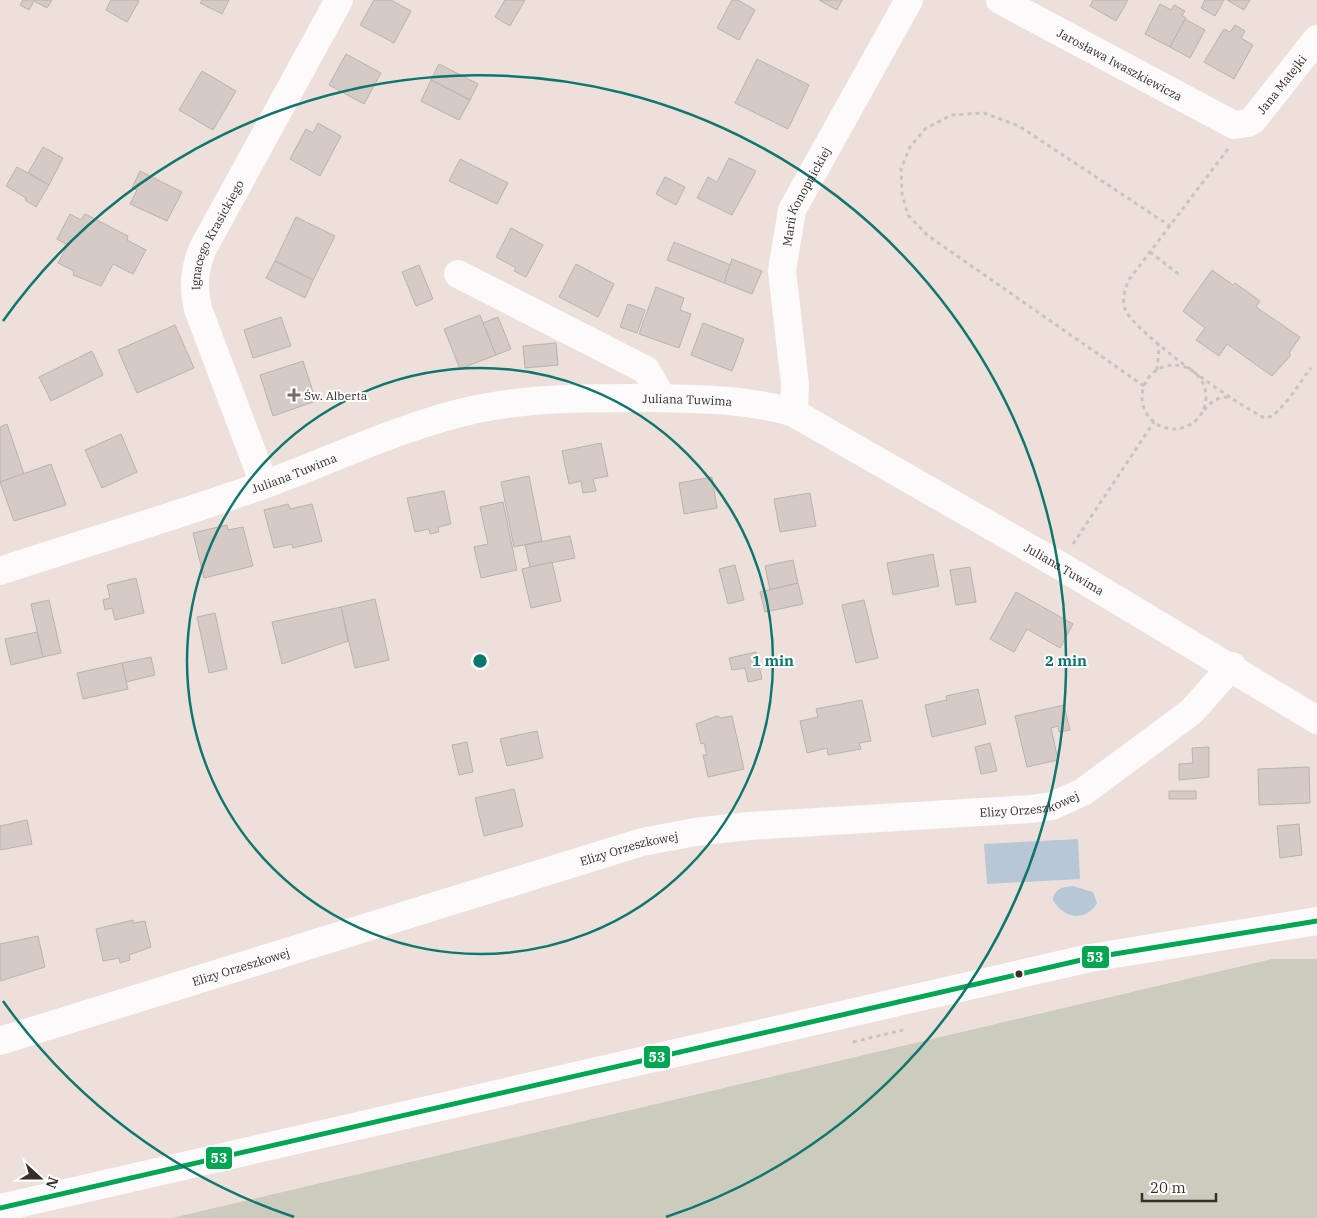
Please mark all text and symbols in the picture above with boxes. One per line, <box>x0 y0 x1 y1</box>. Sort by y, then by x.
street label: Jarosława Iwaszkiewicza <box>1055 25 1185 104</box>
street label: Jana Matejki <box>1253 51 1309 117</box>
street label: Marii Konopnickiej <box>779 144 833 247</box>
street label: Ignacego Krasickiego <box>187 177 247 291</box>
place label: Św. Alberta <box>304 388 368 403</box>
marker: Św. Alberta <box>288 389 300 401</box>
street label: Juliana Tuwima <box>642 390 733 409</box>
street label: Juliana Tuwima <box>249 449 339 496</box>
street label: Juliana Tuwima <box>1022 539 1107 598</box>
text: 1 min <box>752 651 794 670</box>
text: 2 min <box>1045 651 1087 670</box>
centre of rings <box>471 652 489 670</box>
street label: Elizy Orzeszkowej <box>979 787 1081 820</box>
street label: Elizy Orzeszkowej <box>578 828 679 868</box>
street label: Elizy Orzeszkowej <box>190 944 291 989</box>
line badge: 53 <box>1081 945 1110 969</box>
text: 53 <box>1087 948 1103 966</box>
unlabelled marker <box>1014 969 1024 979</box>
line badge: 53 <box>643 1045 671 1069</box>
text: 53 <box>649 1048 665 1066</box>
line badge: 53 <box>205 1146 233 1170</box>
text: 53 <box>211 1149 227 1167</box>
north arrow <box>15 1153 65 1203</box>
scale bar <box>1142 1170 1216 1202</box>
text: N <box>42 1174 63 1191</box>
text: 20 m <box>1150 1178 1186 1197</box>

